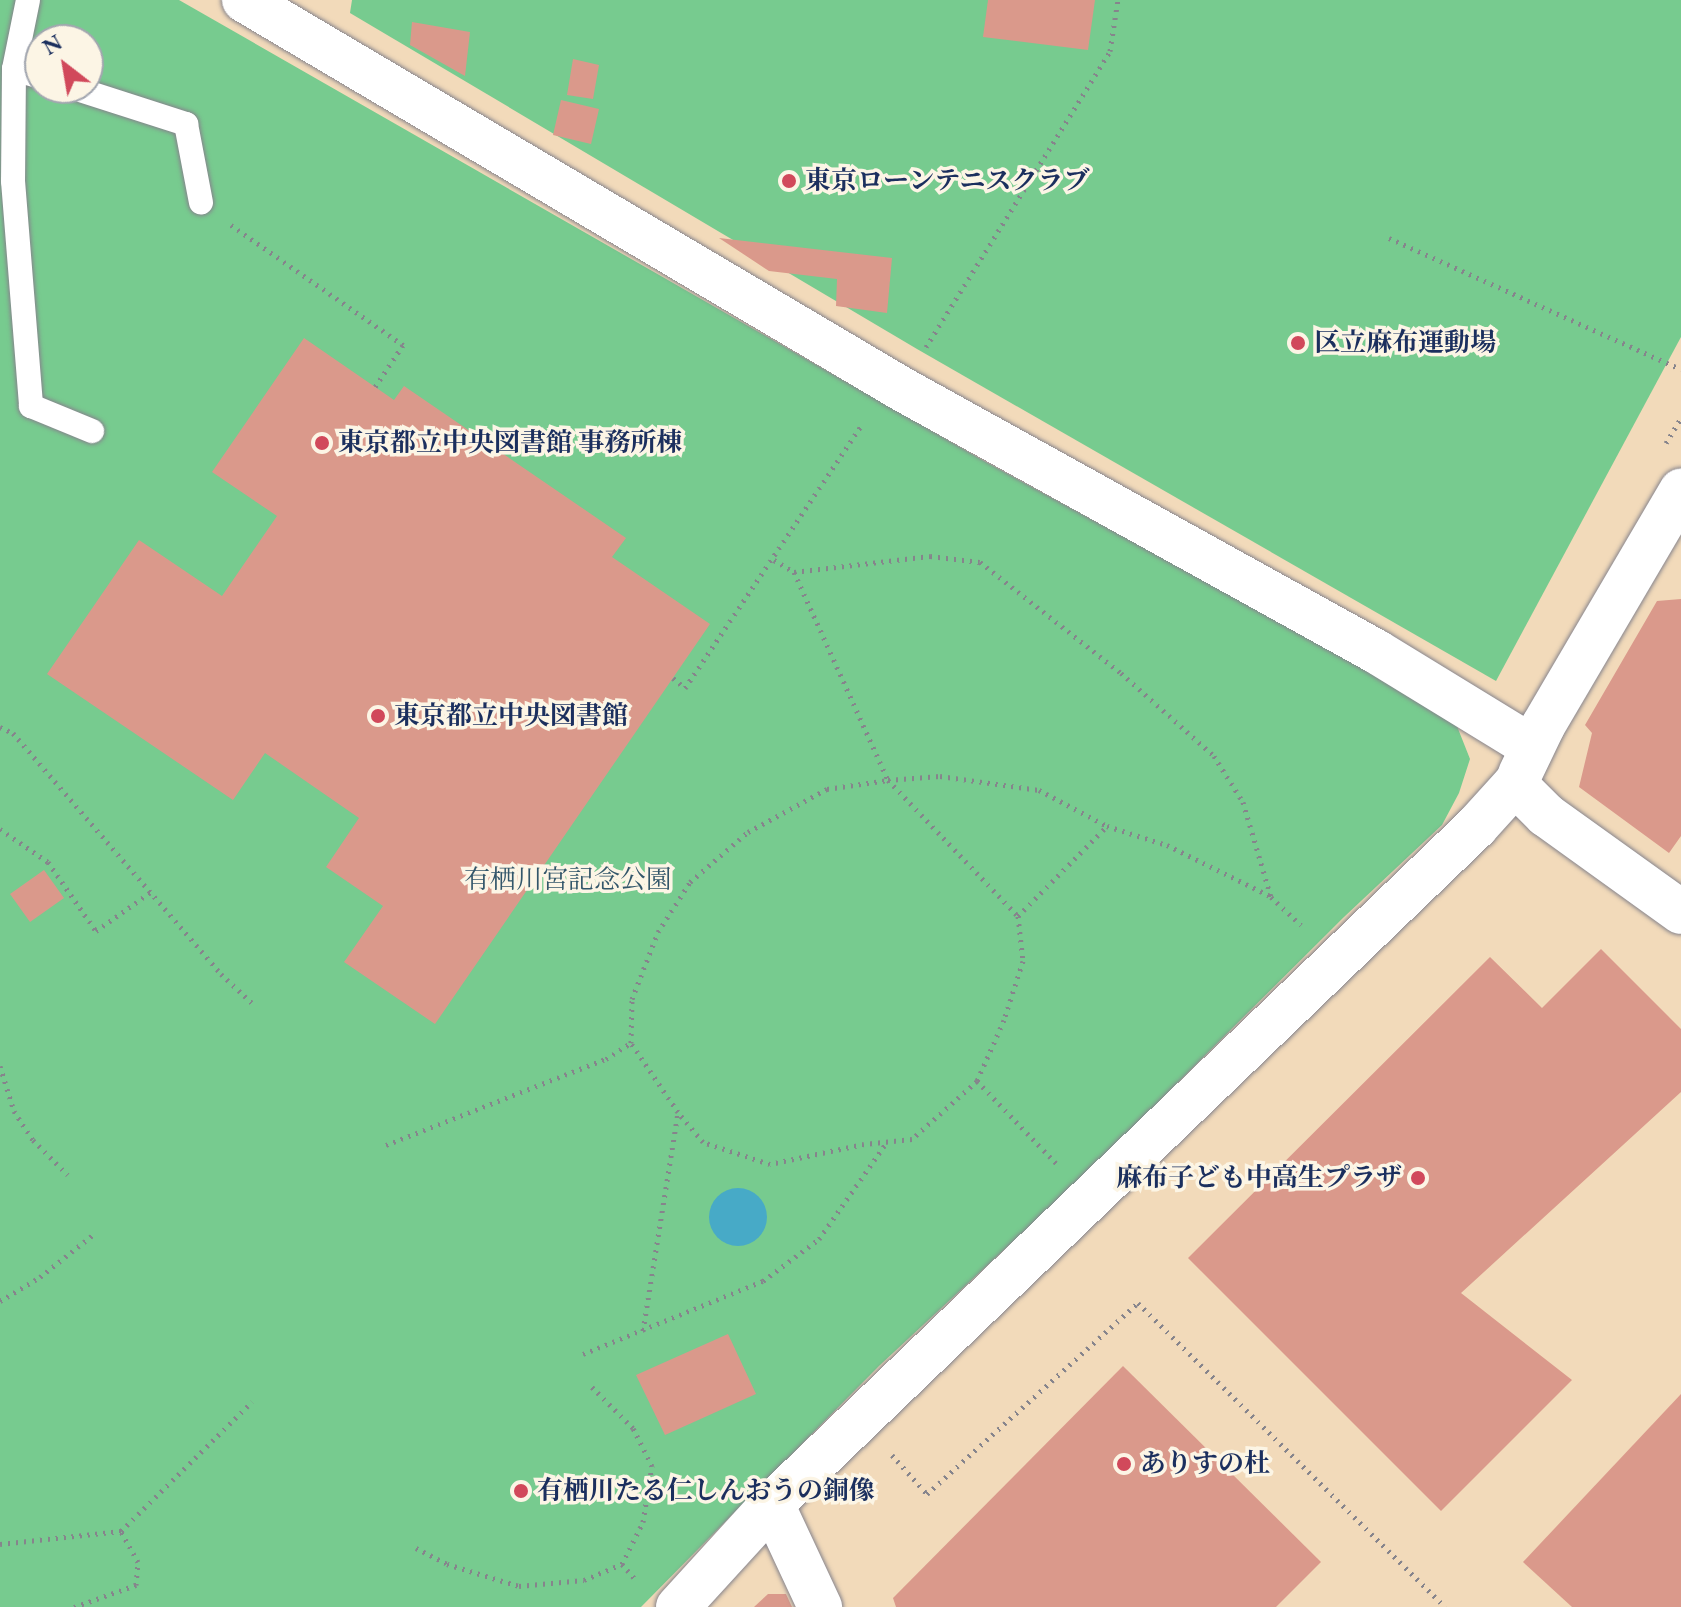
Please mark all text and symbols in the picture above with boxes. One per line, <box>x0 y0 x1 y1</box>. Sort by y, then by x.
north arrow <box>24 24 104 104</box>
text: N <box>37 28 68 62</box>
place label: 東京ローンテニスクラブ <box>805 165 1091 197</box>
marker: 東京ローンテニスクラブ <box>780 172 798 190</box>
place label: 区立麻布運動場 <box>1314 327 1496 359</box>
marker: 区立麻布運動場 <box>1289 334 1307 352</box>
place label: 東京都立中央図書館 事務所棟 <box>338 427 682 459</box>
marker: 東京都立中央図書館 事務所棟 <box>313 434 331 452</box>
place label: 東京都立中央図書館 <box>394 700 628 732</box>
marker: 東京都立中央図書館 <box>369 707 387 725</box>
park label: 有栖川宮記念公園 <box>464 864 672 896</box>
place label: 麻布子ども中高生プラザ <box>1116 1162 1402 1194</box>
marker: 麻布子ども中高生プラザ <box>1409 1169 1427 1187</box>
place label: ありすの杜 <box>1140 1448 1270 1480</box>
marker: ありすの杜 <box>1115 1455 1133 1473</box>
place label: 有栖川たる仁しんおうの銅像 <box>537 1475 875 1507</box>
marker: 有栖川たる仁しんおうの銅像 <box>512 1482 530 1500</box>

